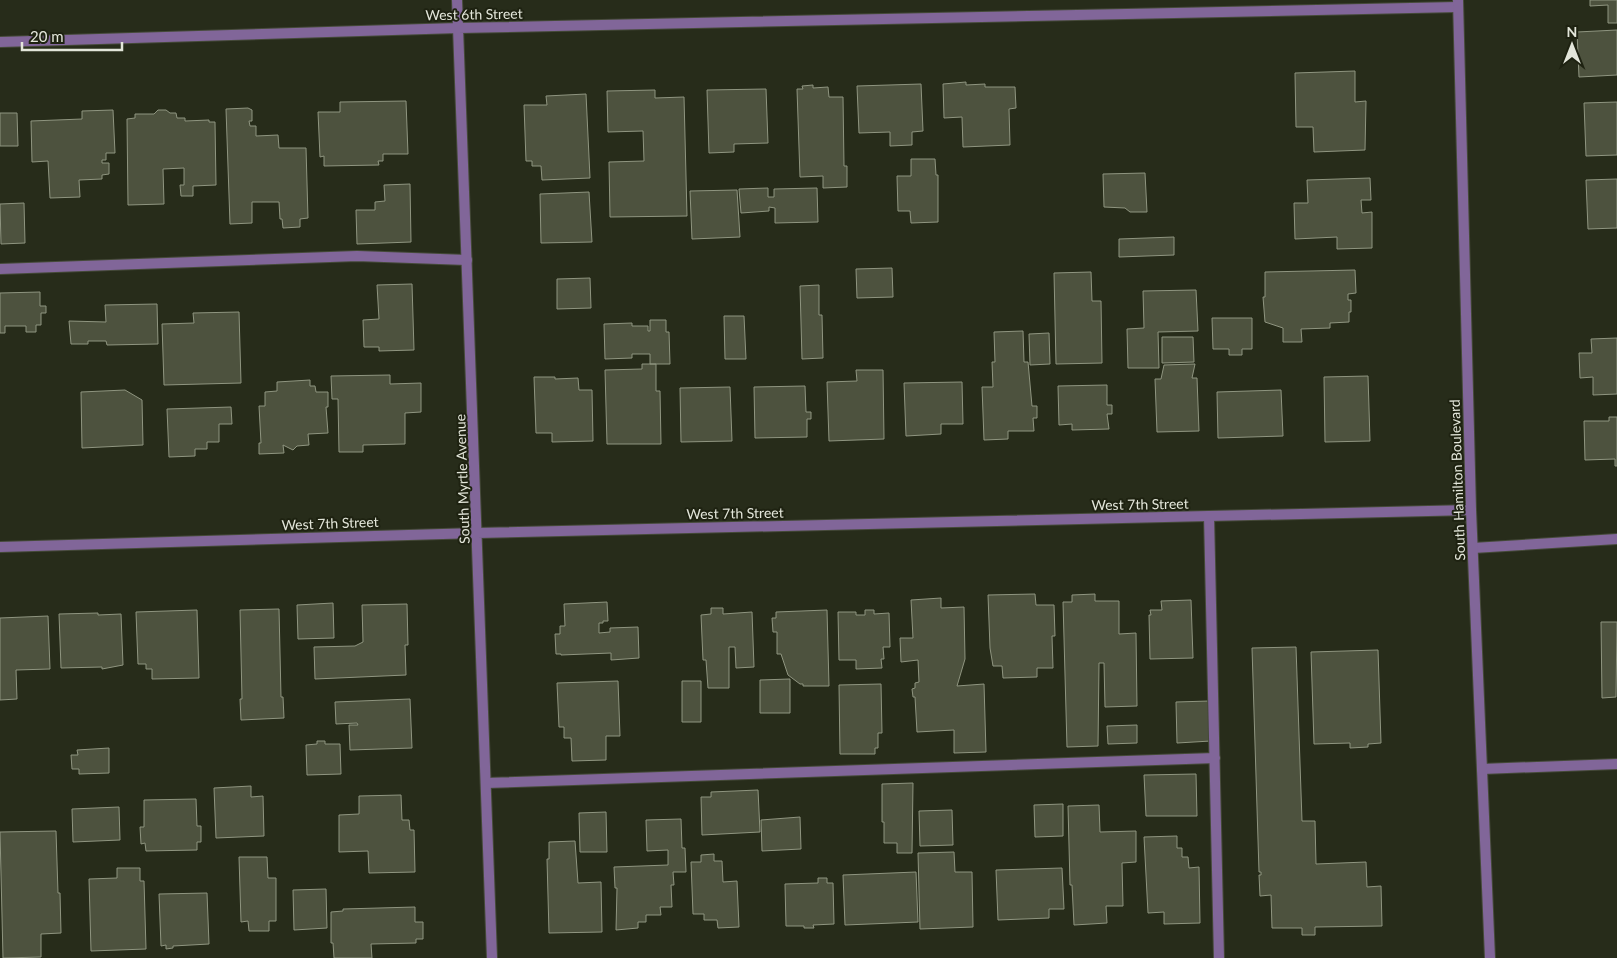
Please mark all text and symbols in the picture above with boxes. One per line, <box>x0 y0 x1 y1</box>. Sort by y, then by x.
street label: West 6th Street <box>425 5 523 23</box>
scale bar <box>22 20 122 52</box>
north arrow <box>1547 20 1597 70</box>
text: N <box>1567 23 1577 40</box>
text: 20 m <box>30 27 64 45</box>
street label: South Hamilton Boulevard <box>1446 399 1468 561</box>
street label: South Myrtle Avenue <box>451 414 473 544</box>
street label: West 7th Street <box>1091 495 1189 513</box>
street label: West 7th Street <box>686 504 784 522</box>
street label: West 7th Street <box>281 513 379 533</box>

